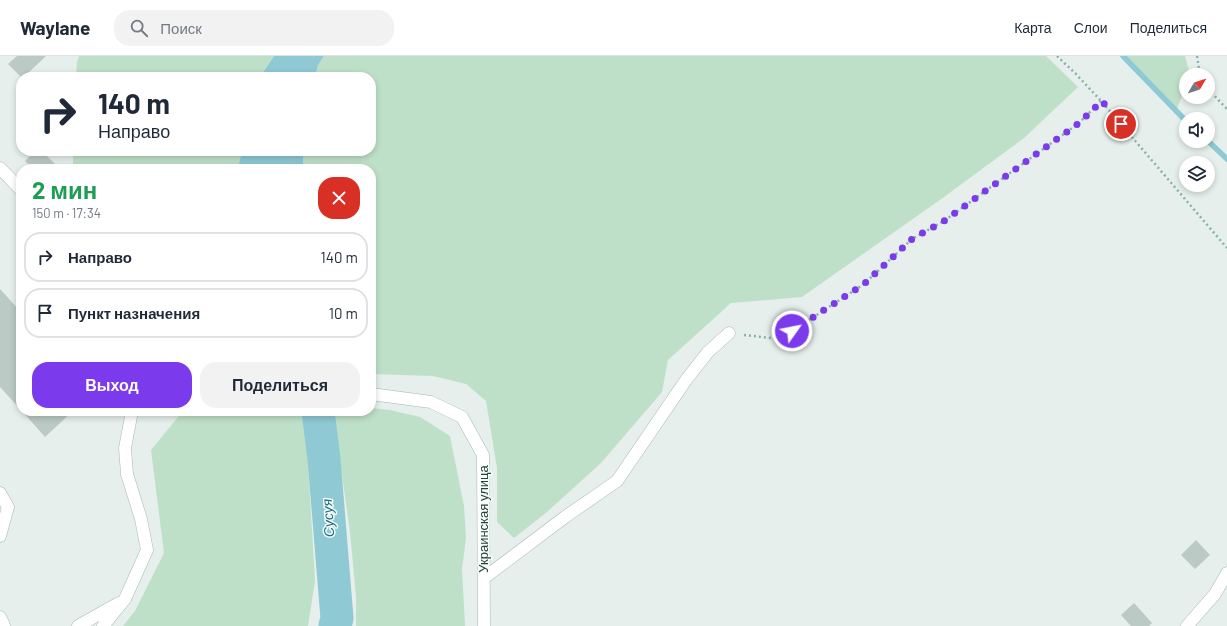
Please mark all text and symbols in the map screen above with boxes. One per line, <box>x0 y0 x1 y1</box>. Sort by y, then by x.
search box <box>114 10 394 46</box>
text: Waylane <box>20 16 90 39</box>
icon: search <box>128 17 150 39</box>
text: Поиск <box>160 19 202 37</box>
text: Карта <box>1014 19 1052 36</box>
text: Слои <box>1074 19 1108 36</box>
text: Поделиться <box>1130 19 1207 36</box>
north arrow <box>1179 68 1215 104</box>
map controls <box>1179 68 1215 192</box>
text: 140 m <box>98 86 170 120</box>
icon: right <box>32 88 84 140</box>
pin <box>1104 107 1138 141</box>
button: sound <box>1179 112 1215 148</box>
icon: arrive <box>1110 113 1132 135</box>
text: Направо <box>98 120 170 142</box>
button: layers <box>1179 156 1215 192</box>
text: 2 мин <box>32 175 97 204</box>
button: close <box>318 177 360 219</box>
text: 150 m · 17:34 <box>32 205 101 221</box>
icon: right <box>34 246 56 268</box>
text: Направо <box>68 248 132 266</box>
text: 140 m <box>321 248 358 266</box>
icon: arrive <box>34 302 56 324</box>
text: Пункт назначения <box>68 304 200 322</box>
text: 10 m <box>329 304 358 322</box>
position arrow <box>771 310 813 352</box>
button: Выход <box>32 362 192 408</box>
button: Поделиться <box>200 362 360 408</box>
street label: Украинская улица <box>475 465 491 573</box>
water label: Сусуя <box>318 498 337 538</box>

